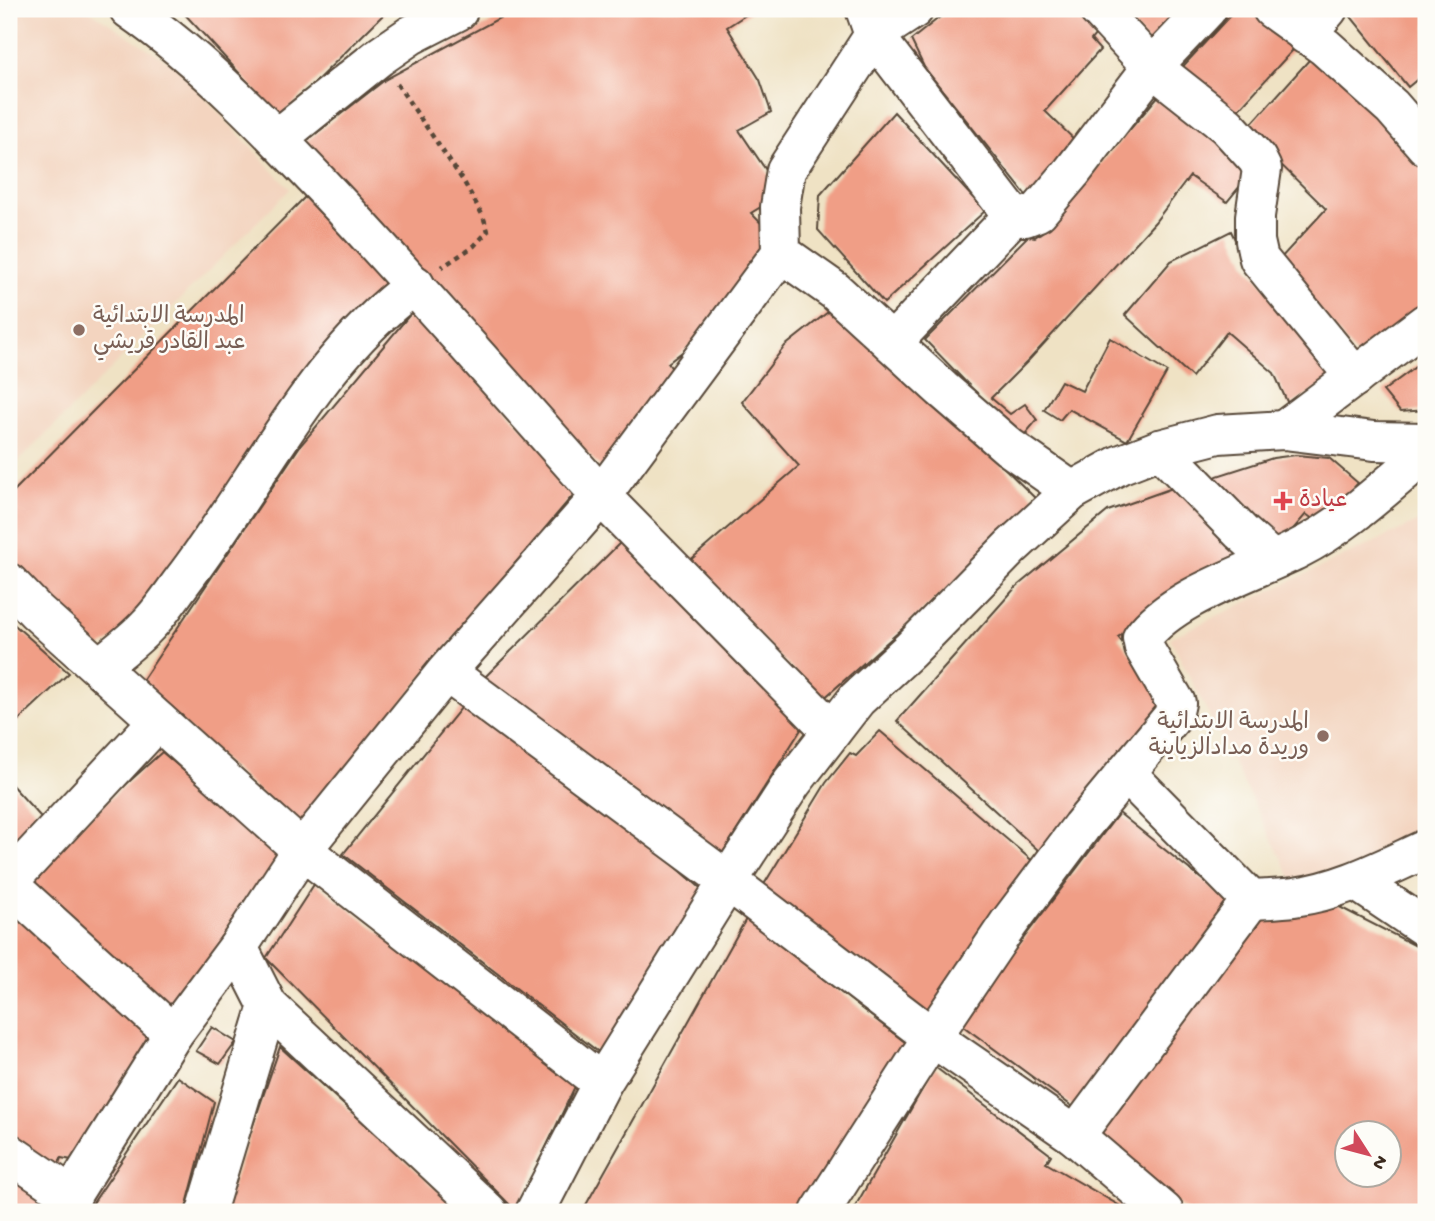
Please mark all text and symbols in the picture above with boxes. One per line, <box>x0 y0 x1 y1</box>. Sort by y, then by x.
place label: المدرسة الابتدائية عبد القادر قريشي <box>93 304 245 361</box>
marker: المدرسة الابتدائية عبد القادر قريشي <box>71 322 87 338</box>
place label: عيادة <box>1299 488 1347 515</box>
marker: عيادة <box>1273 491 1293 511</box>
place label: المدرسة الابتدائية وريدة مدادالزياينة <box>1149 710 1309 763</box>
marker: المدرسة الابتدائية وريدة مدادالزياينة <box>1315 728 1331 744</box>
north arrow <box>1334 1120 1404 1190</box>
text: N <box>1366 1150 1392 1174</box>

